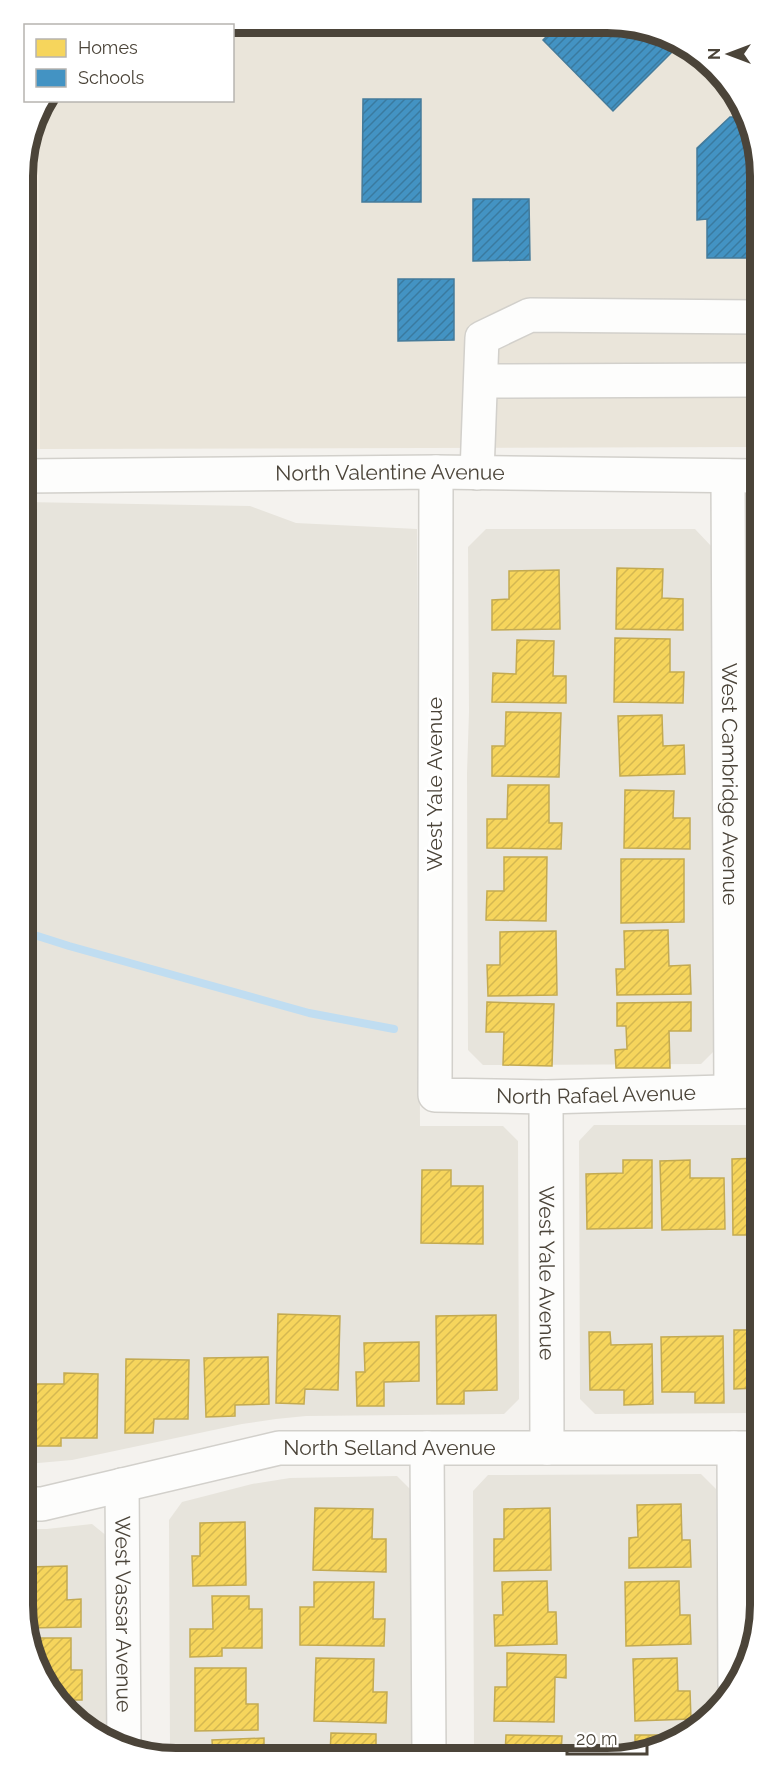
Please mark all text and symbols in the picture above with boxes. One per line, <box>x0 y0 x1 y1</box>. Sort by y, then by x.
legend <box>24 24 234 102</box>
north arrow <box>699 24 759 84</box>
text: Homes <box>78 37 138 58</box>
text: N <box>705 48 724 60</box>
text: Schools <box>78 67 145 88</box>
street label: North Valentine Avenue <box>275 459 505 486</box>
street label: West Cambridge Avenue <box>717 663 743 905</box>
street label: West Yale Avenue <box>422 697 447 871</box>
street label: North Rafael Avenue <box>496 1080 696 1109</box>
street label: West Yale Avenue <box>534 1186 560 1360</box>
street label: North Selland Avenue <box>283 1435 496 1460</box>
street label: West Vassar Avenue <box>110 1516 137 1712</box>
scale bar <box>567 1718 646 1756</box>
text: 20 m <box>576 1728 618 1749</box>

